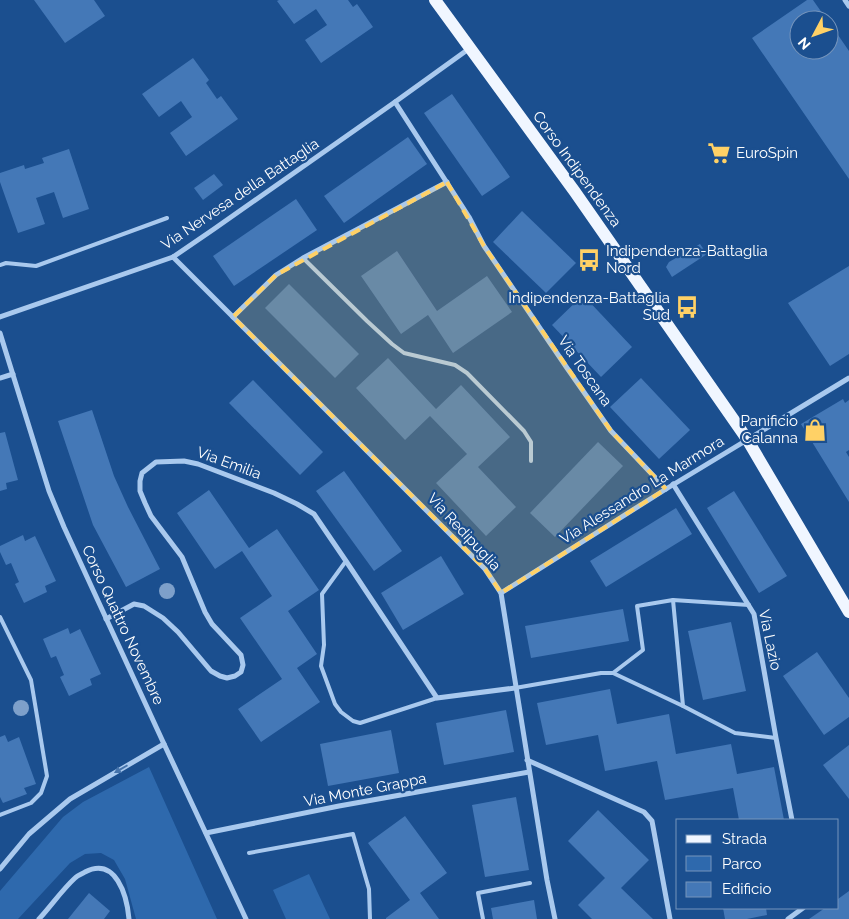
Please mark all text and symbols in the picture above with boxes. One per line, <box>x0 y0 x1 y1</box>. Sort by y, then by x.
north arrow <box>789 10 839 60</box>
text: N <box>795 34 814 53</box>
street label: Corso Indipendenza <box>529 108 625 230</box>
street label: Via Nervesa della Battaglia <box>158 134 322 254</box>
supermarket icon: EuroSpin <box>706 140 732 166</box>
place label: EuroSpin <box>736 144 798 162</box>
place label: Indipendenza-Battaglia Nord <box>606 242 768 277</box>
bus stop icon: Indipendenza-Battaglia Nord <box>576 247 602 273</box>
place label: Indipendenza-Battaglia Sud <box>508 289 670 324</box>
bus stop icon: Indipendenza-Battaglia Sud <box>674 294 700 320</box>
street label: Via Toscana <box>554 332 616 410</box>
place label: Panificio Calanna <box>741 412 798 447</box>
shop icon: Panificio Calanna <box>802 417 828 443</box>
street label: Via Alessandro La Marmora <box>557 432 727 548</box>
street label: Via Emilia <box>194 443 264 483</box>
street label: Via Redipuglia <box>424 490 504 574</box>
street label: Corso Quattro Novembre <box>78 542 168 708</box>
street label: Via Lazio <box>755 608 785 672</box>
one-way arrow <box>115 764 128 773</box>
street label: Via Monte Grappa <box>302 769 428 811</box>
legend <box>676 819 839 909</box>
text: Strada <box>722 830 767 848</box>
text: Parco <box>722 855 762 873</box>
text: Edificio <box>722 880 772 898</box>

